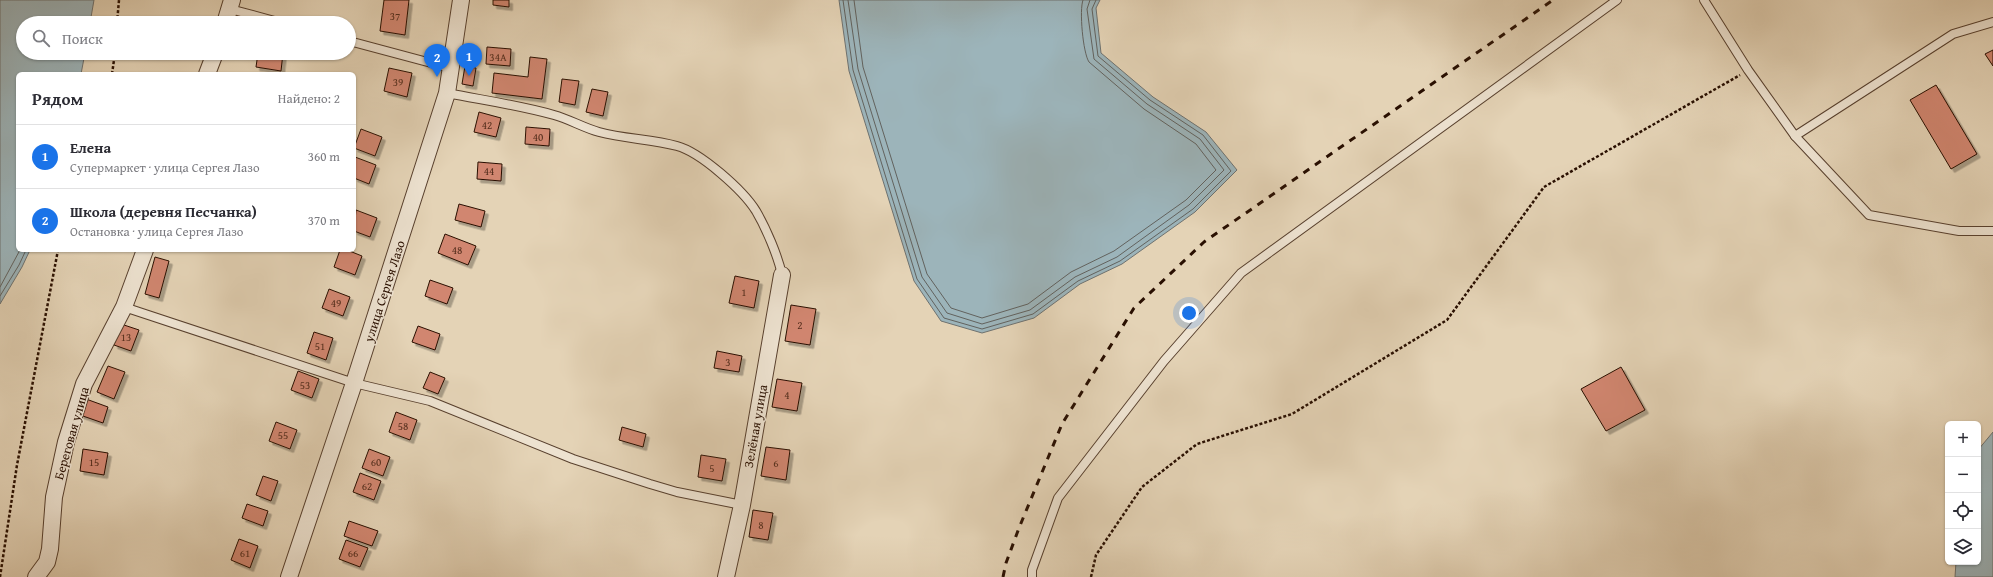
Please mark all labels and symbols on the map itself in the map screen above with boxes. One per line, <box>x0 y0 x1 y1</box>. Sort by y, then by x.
house number: 37 <box>390 8 400 24</box>
pin: 1 <box>456 43 482 76</box>
pin: 2 <box>424 44 450 77</box>
house number: 34А <box>489 49 507 65</box>
house number: 39 <box>393 74 403 90</box>
house number: 42 <box>482 117 492 133</box>
house number: 40 <box>533 129 543 145</box>
house number: 44 <box>484 163 494 179</box>
street label: улица Сергея Лазо <box>359 238 410 345</box>
house number: 48 <box>452 242 462 258</box>
house number: 1 <box>741 284 747 300</box>
house number: 49 <box>331 295 341 311</box>
your location <box>1179 303 1199 323</box>
house number: 2 <box>797 317 803 333</box>
house number: 13 <box>121 329 131 345</box>
house number: 51 <box>315 338 325 354</box>
house number: 3 <box>725 354 731 370</box>
house number: 53 <box>300 377 310 393</box>
street label: Зелёная улица <box>739 382 772 469</box>
street label: Береговая улица <box>49 384 94 482</box>
house number: 4 <box>784 387 790 403</box>
house number: 58 <box>398 418 408 434</box>
house number: 55 <box>278 427 288 443</box>
house number: 15 <box>89 454 99 470</box>
house number: 60 <box>371 454 381 470</box>
house number: 6 <box>773 455 779 471</box>
house number: 5 <box>709 460 715 476</box>
house number: 62 <box>362 478 372 494</box>
house number: 8 <box>758 517 764 533</box>
house number: 61 <box>240 545 250 561</box>
house number: 66 <box>348 545 358 561</box>

